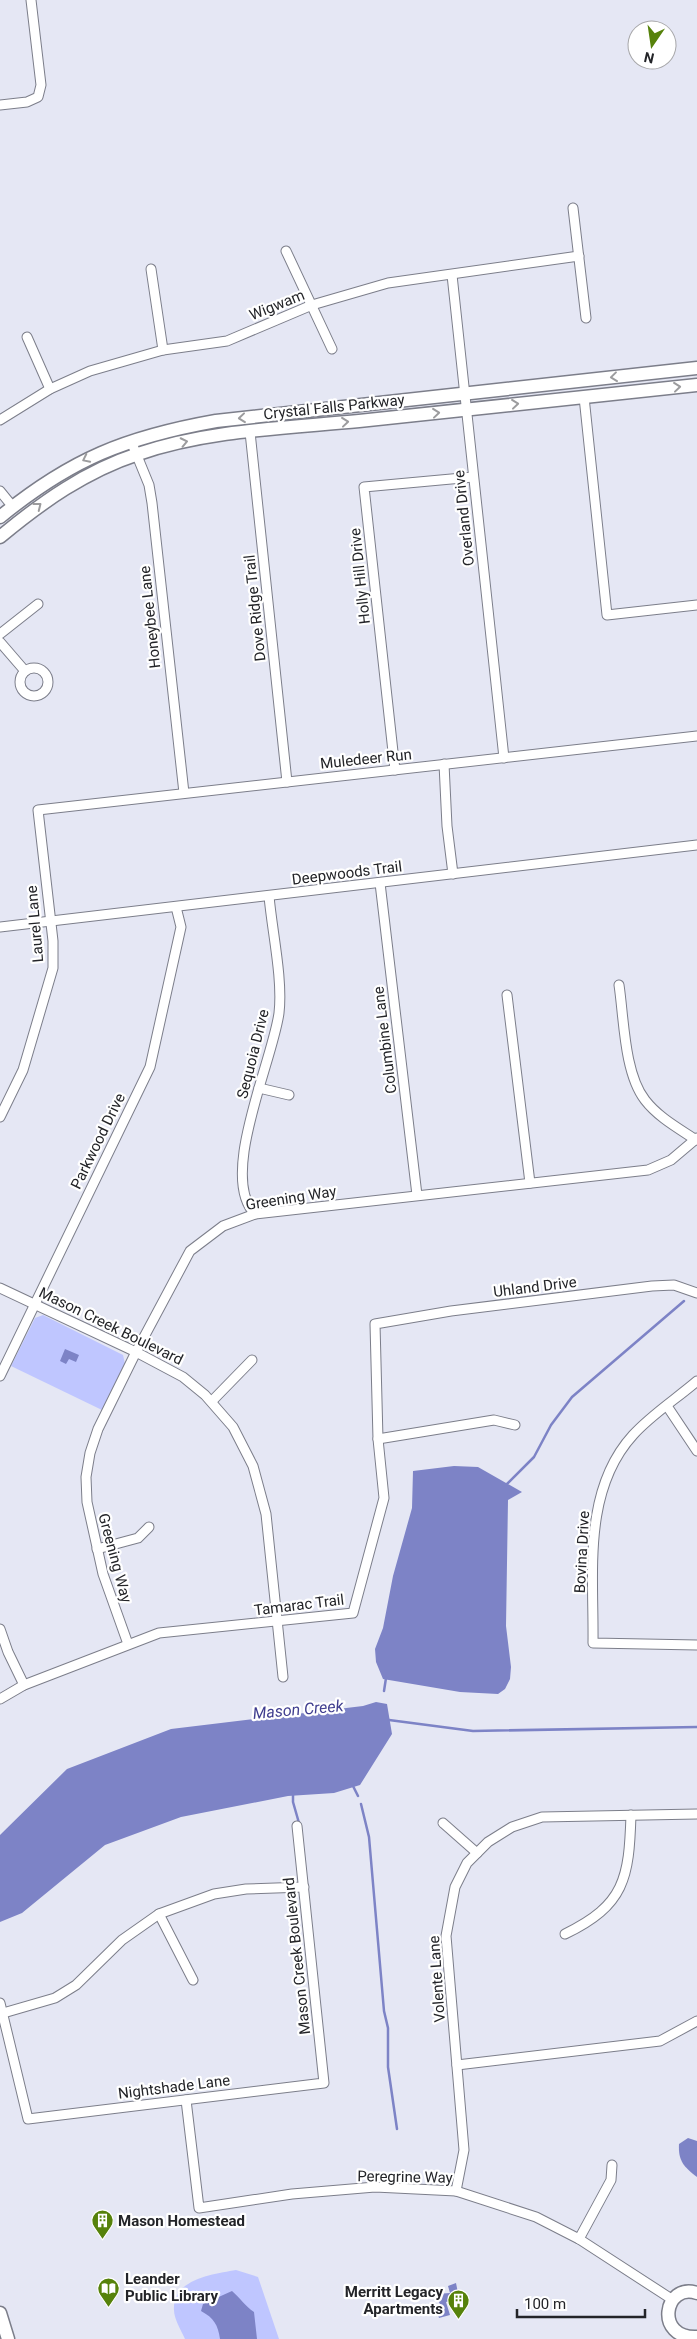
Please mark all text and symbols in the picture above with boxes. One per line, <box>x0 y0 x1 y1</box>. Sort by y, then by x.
north arrow <box>627 20 677 70</box>
text: N <box>642 49 656 67</box>
street label: Wigwam <box>247 286 307 324</box>
one-way arrow <box>609 371 617 382</box>
one-way arrow <box>673 382 681 393</box>
street label: Crystal Falls Parkway <box>263 391 405 423</box>
one-way arrow <box>511 399 519 410</box>
one-way arrow <box>432 408 440 419</box>
one-way arrow <box>238 412 246 423</box>
one-way arrow <box>341 417 349 428</box>
one-way arrow <box>179 437 188 448</box>
one-way arrow <box>82 453 91 463</box>
street label: Overland Drive <box>450 469 478 567</box>
one-way arrow <box>32 504 41 512</box>
street label: Holly Hill Drive <box>346 527 374 625</box>
street label: Dove Ridge Trail <box>240 554 270 662</box>
street label: Honeybee Lane <box>136 565 164 669</box>
street label: Muledeer Run <box>319 745 413 773</box>
street label: Deepwoods Trail <box>291 857 403 889</box>
street label: Laurel Lane <box>23 885 47 963</box>
street label: Columbine Lane <box>369 985 401 1095</box>
street label: Sequoia Drive <box>233 1007 273 1101</box>
street label: Parkwood Drive <box>67 1090 129 1192</box>
street label: Greening Way <box>244 1182 338 1214</box>
street label: Uhland Drive <box>492 1273 578 1301</box>
street label: Mason Creek Boulevard <box>36 1283 186 1369</box>
street label: Bovina Drive <box>571 1510 593 1594</box>
street label: Greening Way <box>94 1511 136 1605</box>
street label: Tamarac Trail <box>253 1591 345 1619</box>
water label: Mason Creek <box>252 1696 345 1723</box>
street label: Mason Creek Boulevard <box>280 1877 314 2035</box>
street label: Volente Lane <box>425 1935 449 2023</box>
street label: Nightshade Lane <box>117 2071 231 2103</box>
street label: Peregrine Way <box>357 2167 453 2187</box>
building icon: Mason Homestead <box>90 2209 114 2240</box>
place label: Mason Homestead <box>118 2212 245 2230</box>
place label: Leander Public Library <box>125 2270 218 2305</box>
library icon: Leander Public Library <box>97 2276 121 2307</box>
place label: Merritt Legacy Apartments <box>345 2283 443 2318</box>
scale bar <box>517 2286 644 2318</box>
building icon: Merritt Legacy Apartments <box>447 2289 471 2320</box>
text: 100 m <box>524 2295 566 2313</box>

